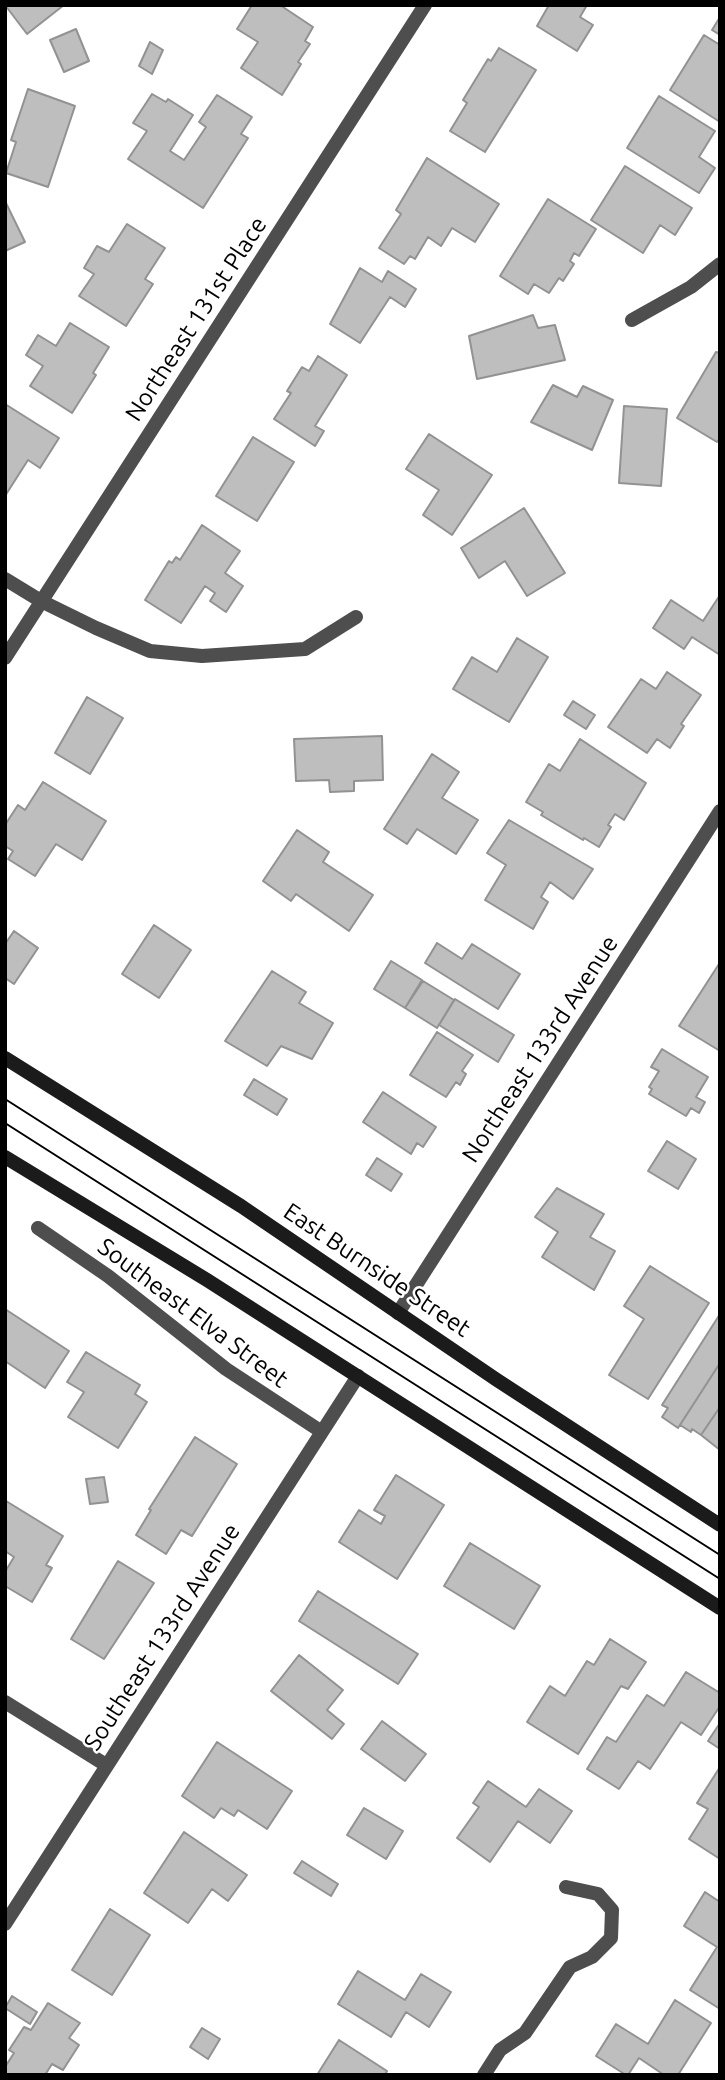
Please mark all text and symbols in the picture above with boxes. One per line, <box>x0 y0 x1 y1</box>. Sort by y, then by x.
street label: Northeast 131st Place <box>119 212 273 426</box>
street label: Northeast 133rd Avenue <box>456 930 624 1168</box>
street label: East Burnside Street <box>278 1197 476 1343</box>
street label: Southeast Elva Street <box>92 1232 294 1394</box>
street label: Southeast 133rd Avenue <box>78 1518 246 1756</box>

